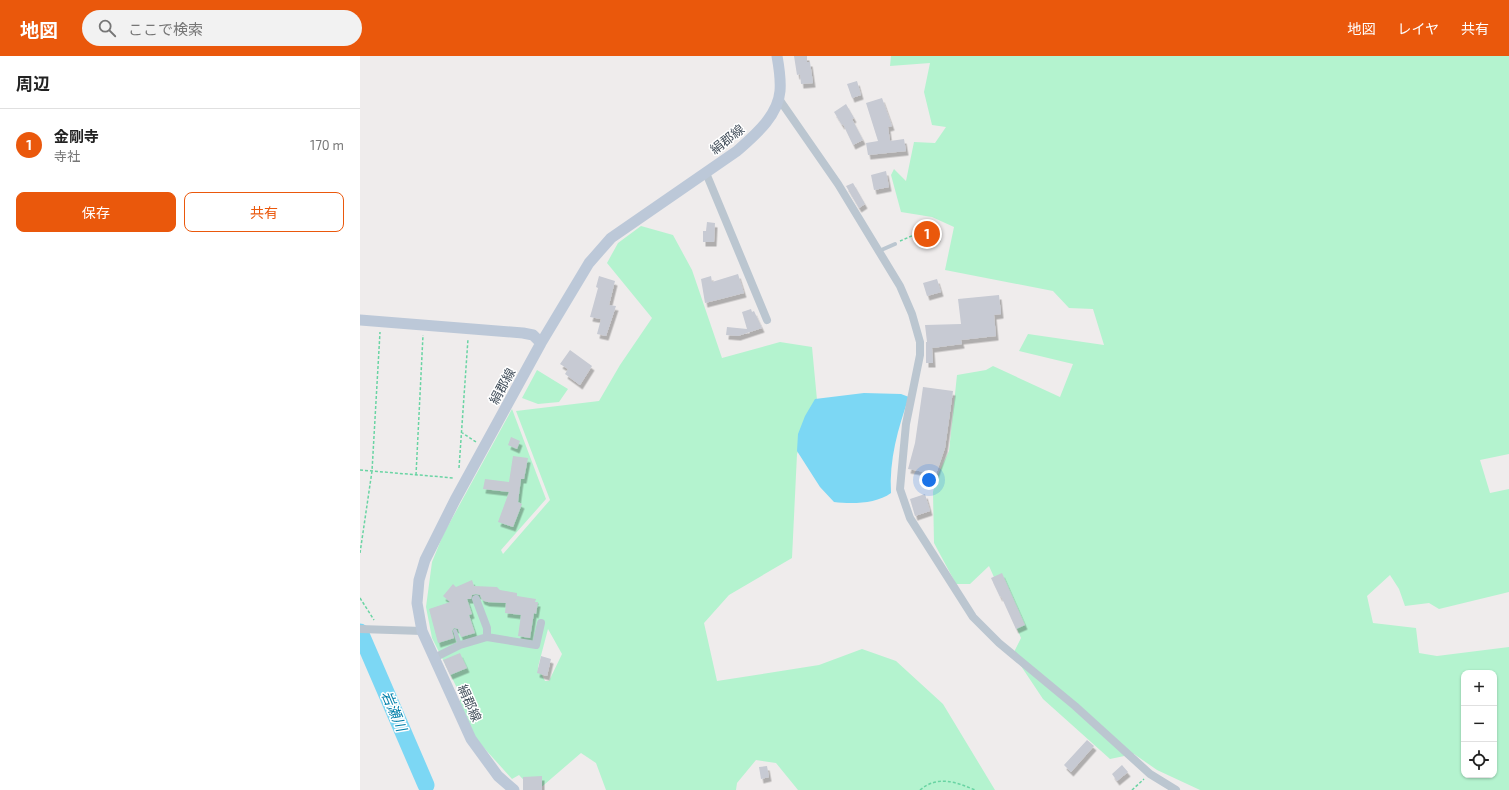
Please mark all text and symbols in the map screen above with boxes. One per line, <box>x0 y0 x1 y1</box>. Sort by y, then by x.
search box <box>82 10 362 46</box>
icon: search <box>96 17 118 39</box>
text: 地図 <box>20 18 58 41</box>
text: ここで検索 <box>128 20 203 38</box>
text: 地図 <box>1347 20 1375 37</box>
text: レイヤ <box>1397 20 1439 37</box>
text: 共有 <box>1461 20 1489 37</box>
text: 周辺 <box>16 73 50 93</box>
street label: 絹郡線 <box>707 121 747 157</box>
text: 金剛寺 <box>54 127 99 145</box>
text: 1 <box>26 137 32 153</box>
text: 170 m <box>310 137 344 153</box>
text: 寺社 <box>54 148 80 164</box>
button: 保存 <box>16 192 176 232</box>
button: 共有 <box>184 192 344 232</box>
pin: 1 <box>914 219 940 249</box>
street label: 絹郡線 <box>486 365 518 407</box>
your location <box>919 470 939 490</box>
map controls <box>1461 670 1497 778</box>
button: + <box>1461 670 1497 706</box>
street label: 絹郡線 <box>455 682 485 724</box>
water label: 岩瀬川 <box>378 688 411 735</box>
button: − <box>1461 706 1497 742</box>
button: locate <box>1461 742 1497 778</box>

